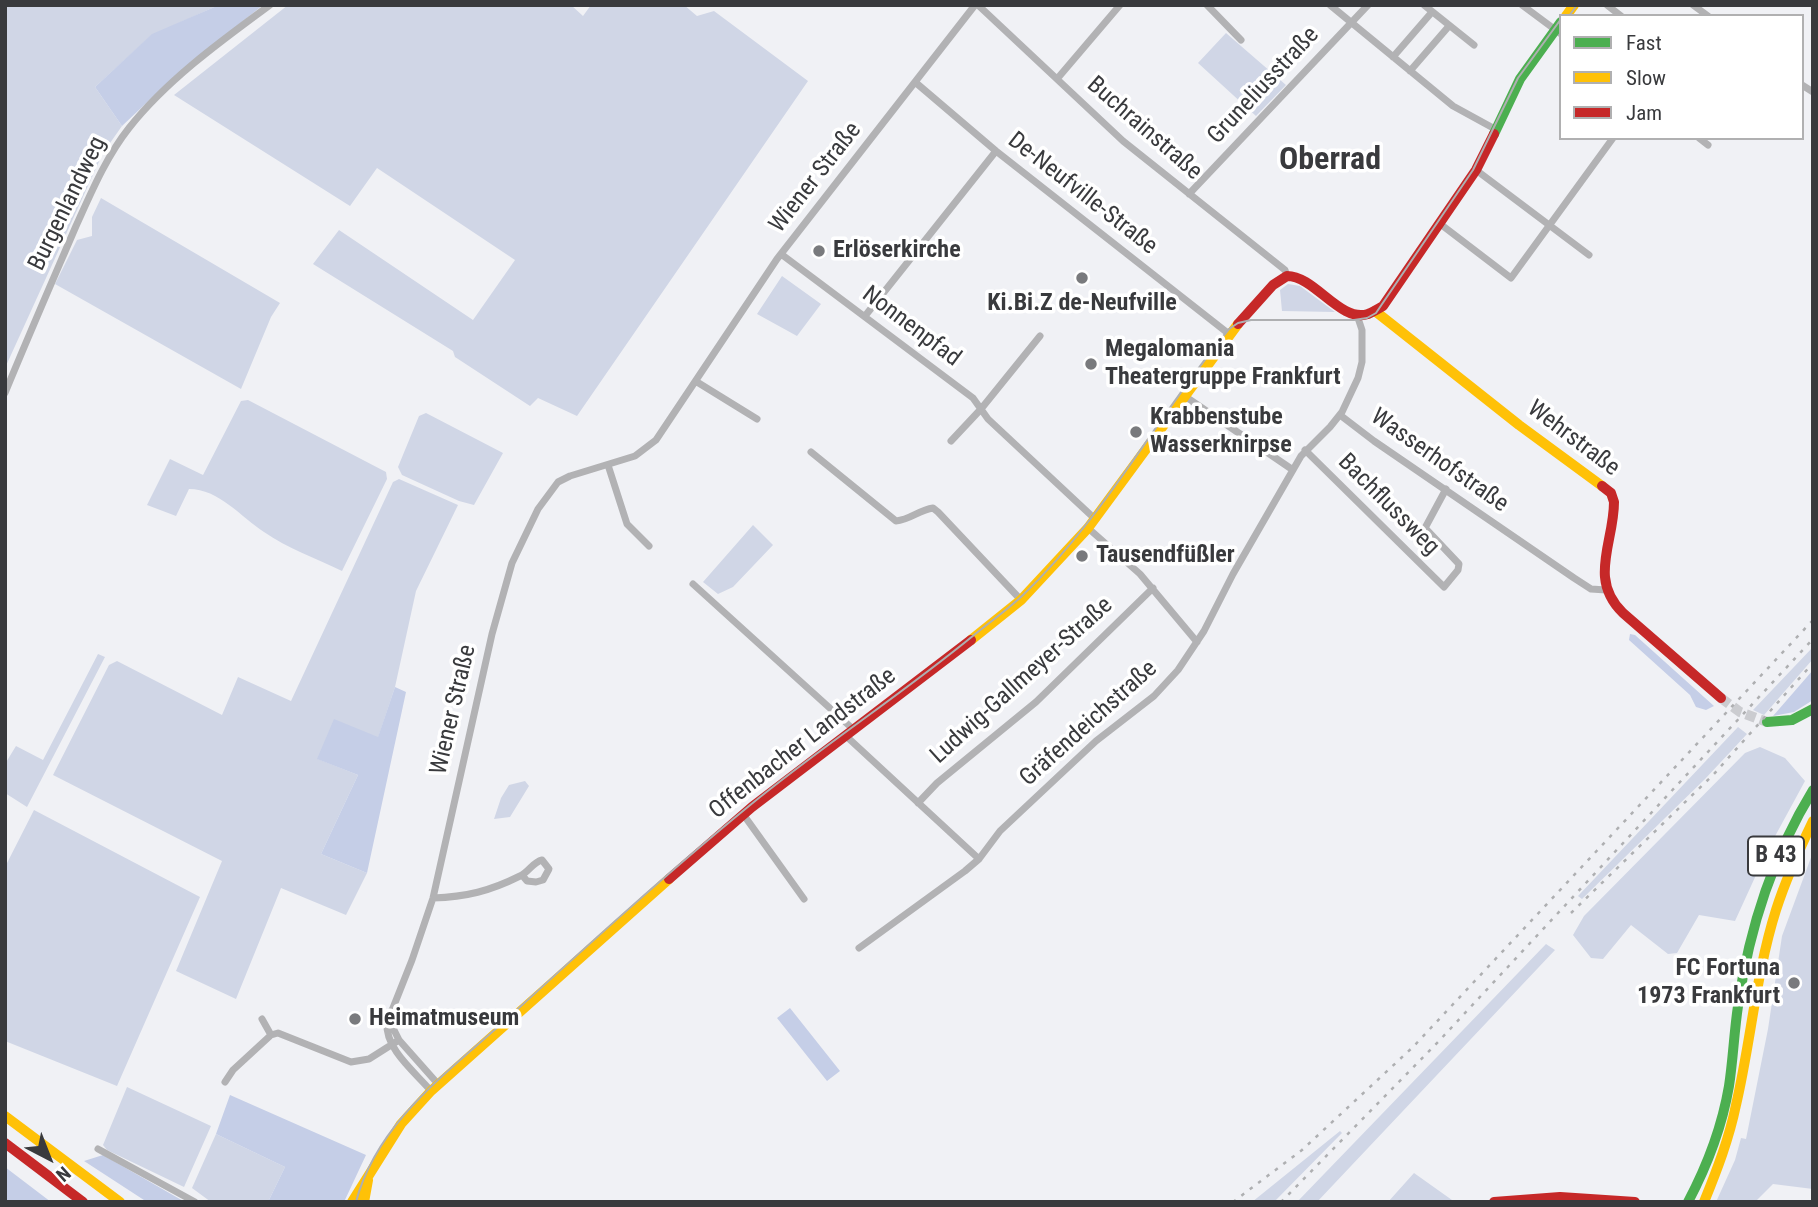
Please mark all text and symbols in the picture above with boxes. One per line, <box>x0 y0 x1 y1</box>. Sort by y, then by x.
legend <box>1559 14 1804 140</box>
street label: Gruneliusstraße <box>1202 21 1326 151</box>
text: Fast <box>1626 31 1662 55</box>
text: Slow <box>1626 66 1666 90</box>
street label: Buchrainstraße <box>1081 71 1207 187</box>
text: Jam <box>1626 101 1662 125</box>
street label: Wiener Straße <box>764 117 868 239</box>
street label: De-Neufville-Straße <box>1001 127 1163 261</box>
street label: Burgenlandweg <box>23 132 113 276</box>
district label: Oberrad <box>1279 142 1381 180</box>
place label: Erlöserkirche <box>833 237 961 265</box>
marker: Erlöserkirche <box>811 243 827 259</box>
marker: Ki.Bi.Z de-Neufville <box>1074 270 1090 286</box>
street label: Nonnenpfad <box>856 281 966 373</box>
place label: Ki.Bi.Z de-Neufville <box>987 290 1177 318</box>
place label: Megalomania Theatergruppe Frankfurt <box>1105 336 1341 392</box>
marker: Megalomania Theatergruppe Frankfurt <box>1083 356 1099 372</box>
street label: Wehrstraße <box>1521 395 1625 483</box>
street label: Wasserhofstraße <box>1365 403 1513 519</box>
place label: Krabbenstube Wasserknirpse <box>1150 404 1292 460</box>
marker: Krabbenstube Wasserknirpse <box>1128 424 1144 440</box>
street label: Bachflussweg <box>1331 448 1445 562</box>
place label: Tausendfüßler <box>1096 542 1235 570</box>
marker: Tausendfüßler <box>1074 548 1090 564</box>
street label: Ludwig-Gallmeyer-Straße <box>925 592 1119 770</box>
street label: Wiener Straße <box>425 642 483 778</box>
street label: Gräfendeichstraße <box>1015 655 1163 793</box>
street label: Offenbacher Landstraße <box>704 662 902 826</box>
road number: B 43 <box>1748 836 1804 876</box>
place label: FC Fortuna 1973 Frankfurt <box>1637 955 1780 1011</box>
marker: FC Fortuna 1973 Frankfurt <box>1786 975 1802 991</box>
place label: Heimatmuseum <box>369 1005 519 1033</box>
marker: Heimatmuseum <box>347 1011 363 1027</box>
north arrow <box>14 1123 84 1193</box>
text: N <box>51 1162 75 1186</box>

